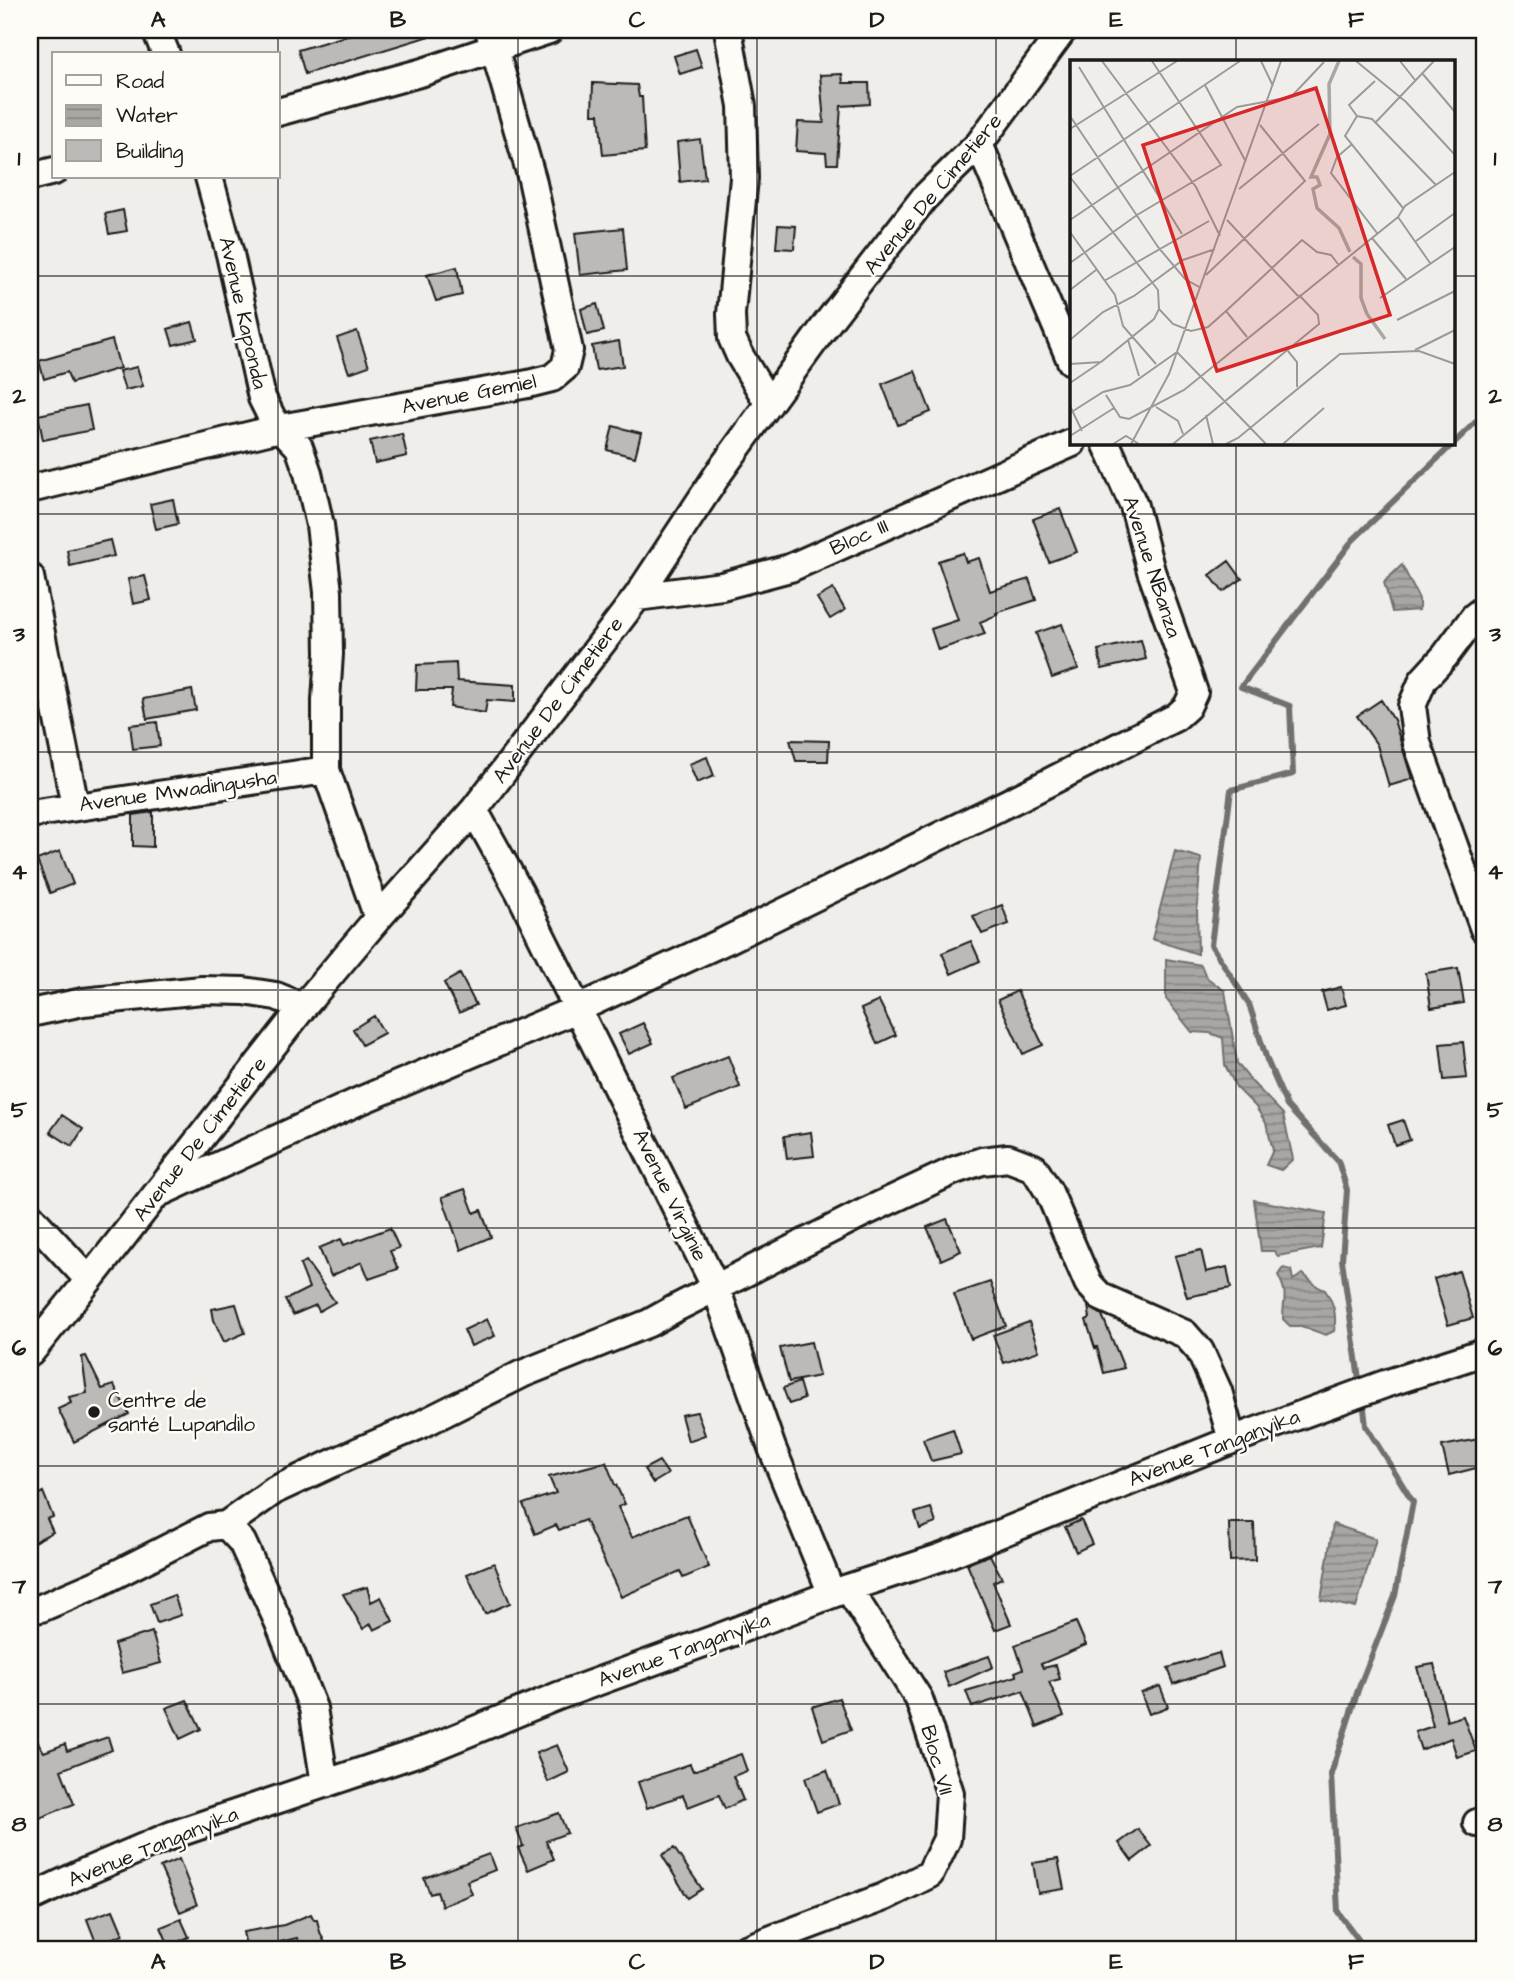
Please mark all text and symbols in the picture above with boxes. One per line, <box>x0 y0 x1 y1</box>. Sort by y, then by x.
text: A <box>151 4 166 36</box>
text: B <box>390 4 407 36</box>
text: C <box>629 4 646 36</box>
text: D <box>870 4 885 36</box>
text: E <box>1109 4 1123 36</box>
text: F <box>1348 4 1365 36</box>
legend <box>52 52 280 178</box>
inset map <box>1070 60 1454 444</box>
text: Road <box>116 67 164 96</box>
text: Water <box>116 101 178 130</box>
street label: Avenue De Cimetiere <box>857 107 1009 281</box>
text: Building <box>116 137 184 168</box>
text: 1 <box>18 142 21 174</box>
text: 1 <box>1494 142 1497 174</box>
street label: Avenue Kaponda <box>210 234 275 393</box>
street label: Avenue Gemiel <box>399 367 539 421</box>
text: 2 <box>11 380 26 412</box>
text: 2 <box>1487 380 1502 412</box>
street label: Avenue NBanza <box>1115 493 1189 642</box>
street label: Bloc III <box>825 511 893 563</box>
street label: Avenue De Cimetiere <box>486 611 630 789</box>
text: 3 <box>12 618 25 650</box>
text: 3 <box>1488 618 1501 650</box>
street label: Avenue Mwadingusha <box>77 763 279 821</box>
text: 4 <box>11 856 27 888</box>
text: 4 <box>1487 856 1503 888</box>
street label: Avenue De Cimetiere <box>126 1051 274 1227</box>
text: 5 <box>11 1094 28 1126</box>
text: 5 <box>1487 1094 1504 1126</box>
street label: Avenue Virginie <box>624 1124 715 1267</box>
text: 6 <box>12 1332 27 1364</box>
text: 6 <box>1488 1332 1503 1364</box>
place label: Centre de santé Lupandilo <box>108 1386 255 1440</box>
street label: Avenue Tanganyika <box>1124 1402 1305 1496</box>
marker: Centre de santé Lupandilo <box>86 1404 102 1420</box>
text: 7 <box>11 1570 27 1602</box>
text: 7 <box>1487 1570 1503 1602</box>
street label: Avenue Tanganyika <box>594 1605 775 1696</box>
street label: Bloc VII <box>913 1722 961 1798</box>
street label: Avenue Tanganyika <box>64 1799 243 1896</box>
text: 8 <box>12 1808 27 1840</box>
text: 8 <box>1488 1808 1503 1840</box>
text: A <box>151 1946 166 1978</box>
text: B <box>390 1946 407 1978</box>
text: C <box>629 1946 646 1978</box>
text: D <box>870 1946 885 1978</box>
text: E <box>1109 1946 1123 1978</box>
text: F <box>1348 1946 1365 1978</box>

